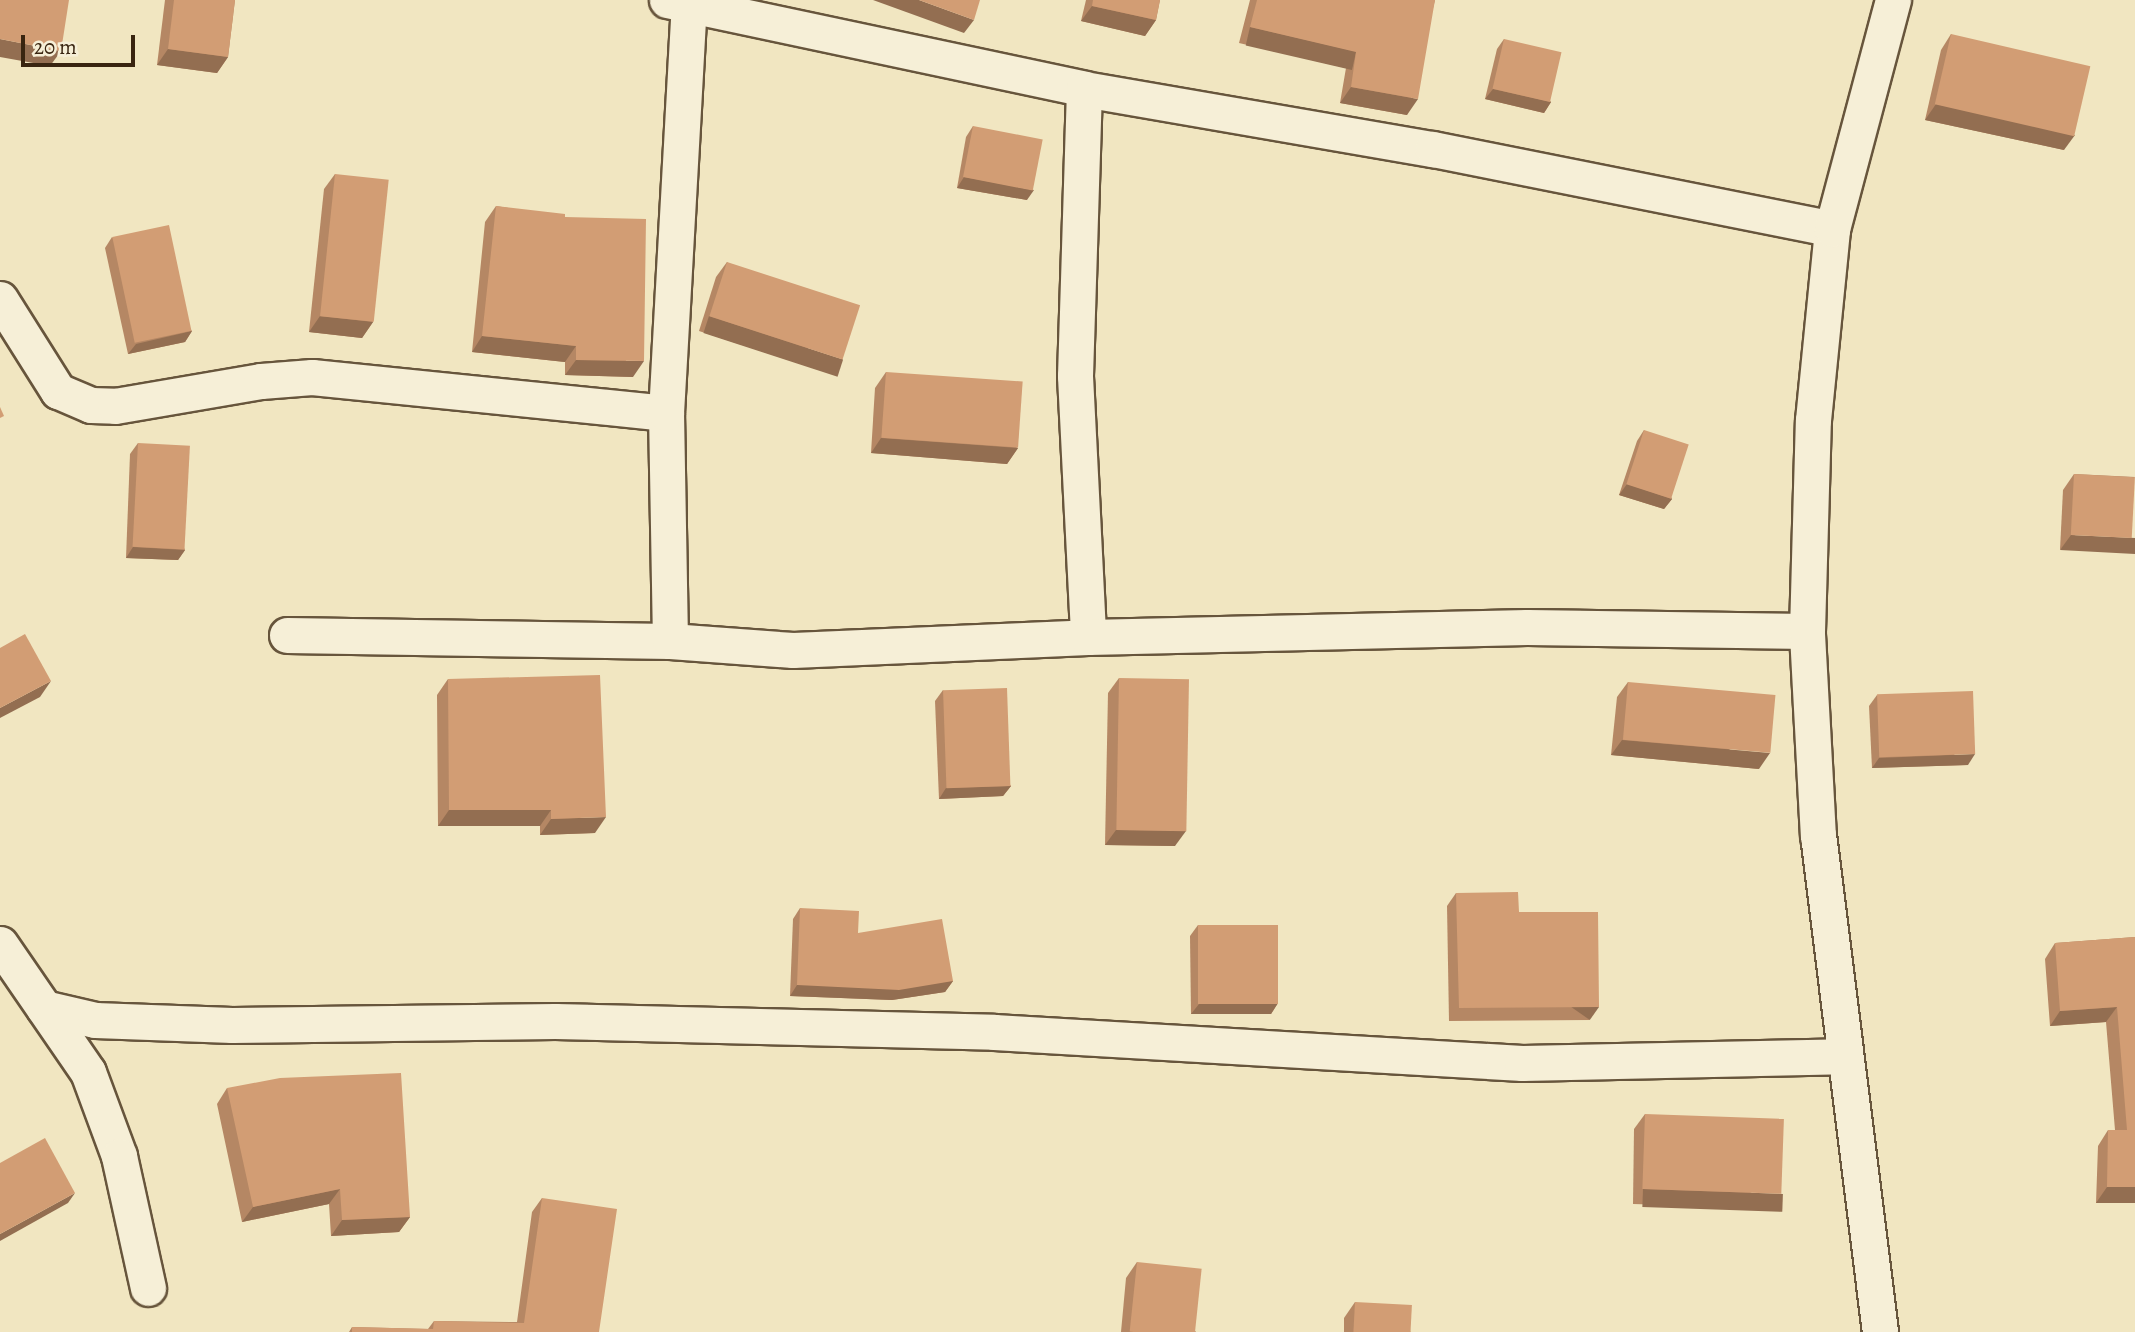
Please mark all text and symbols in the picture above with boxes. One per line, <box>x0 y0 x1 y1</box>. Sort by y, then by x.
scale bar <box>24 21 138 65</box>
text: 20 m <box>34 33 77 61</box>

